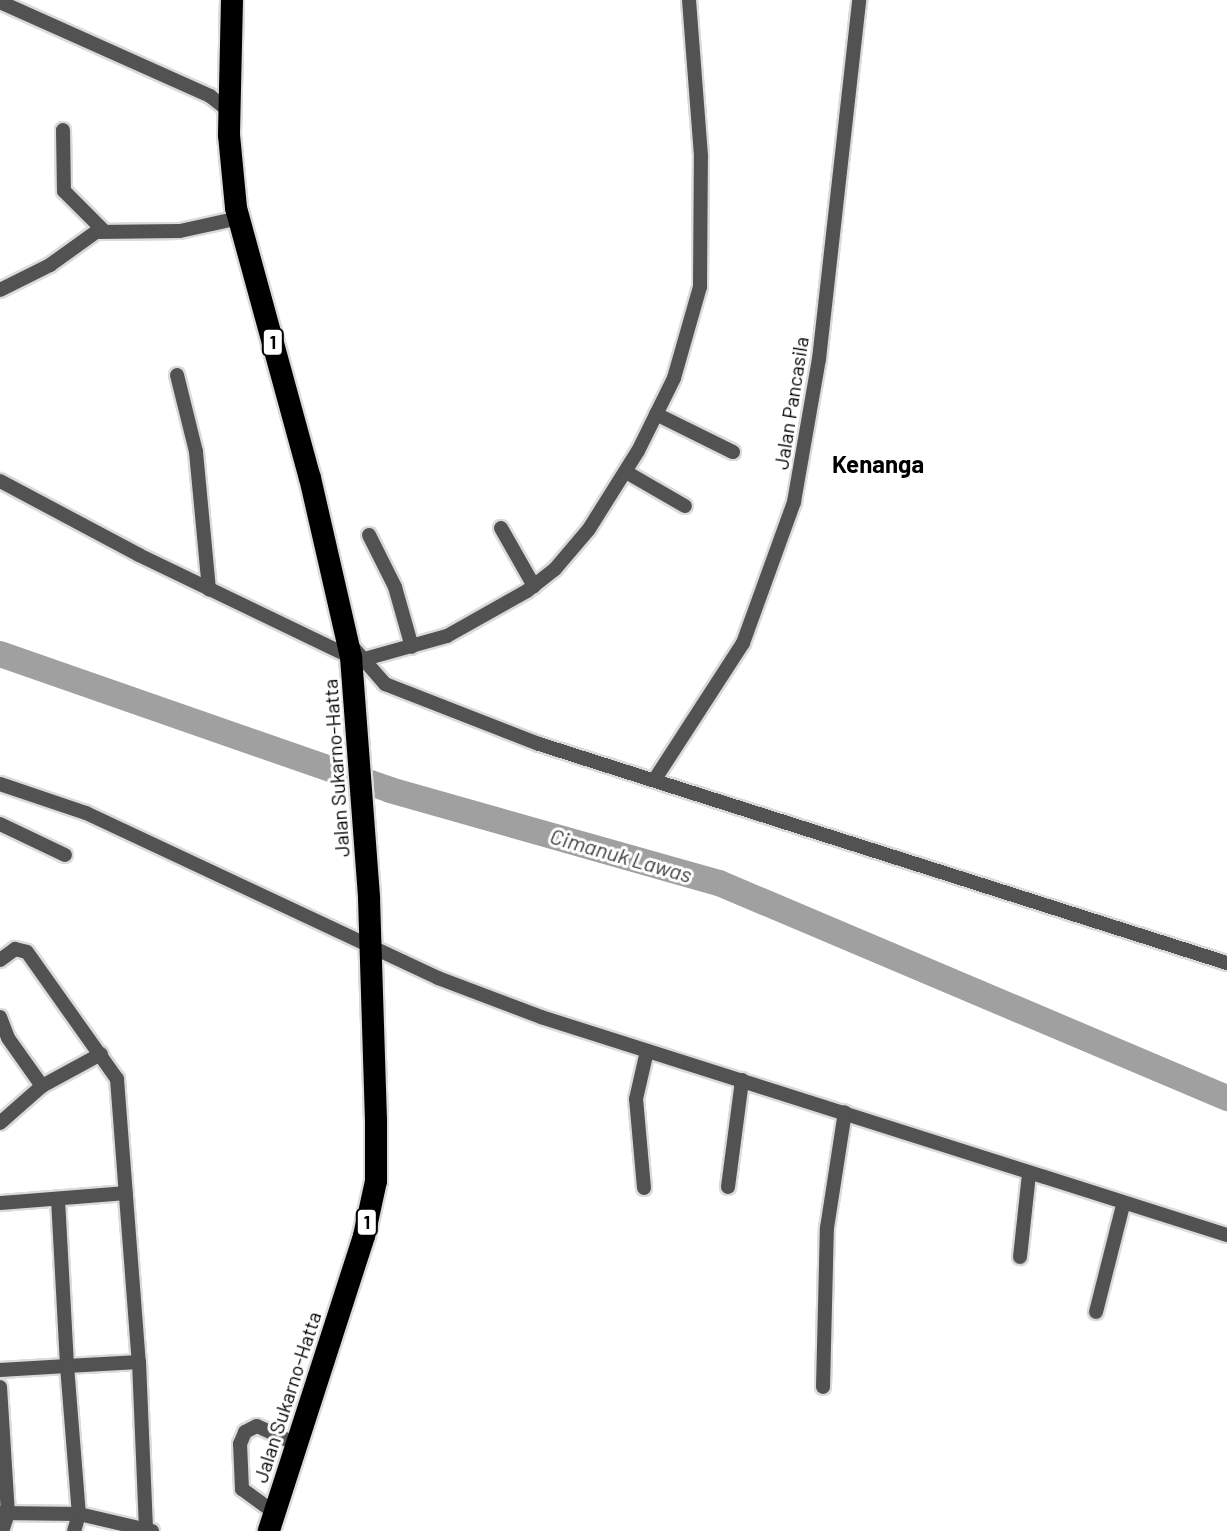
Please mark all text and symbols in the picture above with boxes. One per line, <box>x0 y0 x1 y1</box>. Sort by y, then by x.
road number: 1 <box>261 328 285 356</box>
street label: Jalan Pancasila <box>769 335 813 471</box>
district label: Kenanga <box>832 450 924 478</box>
street label: Jalan Sukarno-Hatta <box>318 678 354 858</box>
water label: Cimanuk Lawas <box>547 822 695 888</box>
road number: 1 <box>355 1208 379 1236</box>
street label: Jalan Sukarno-Hatta <box>248 1308 326 1486</box>

